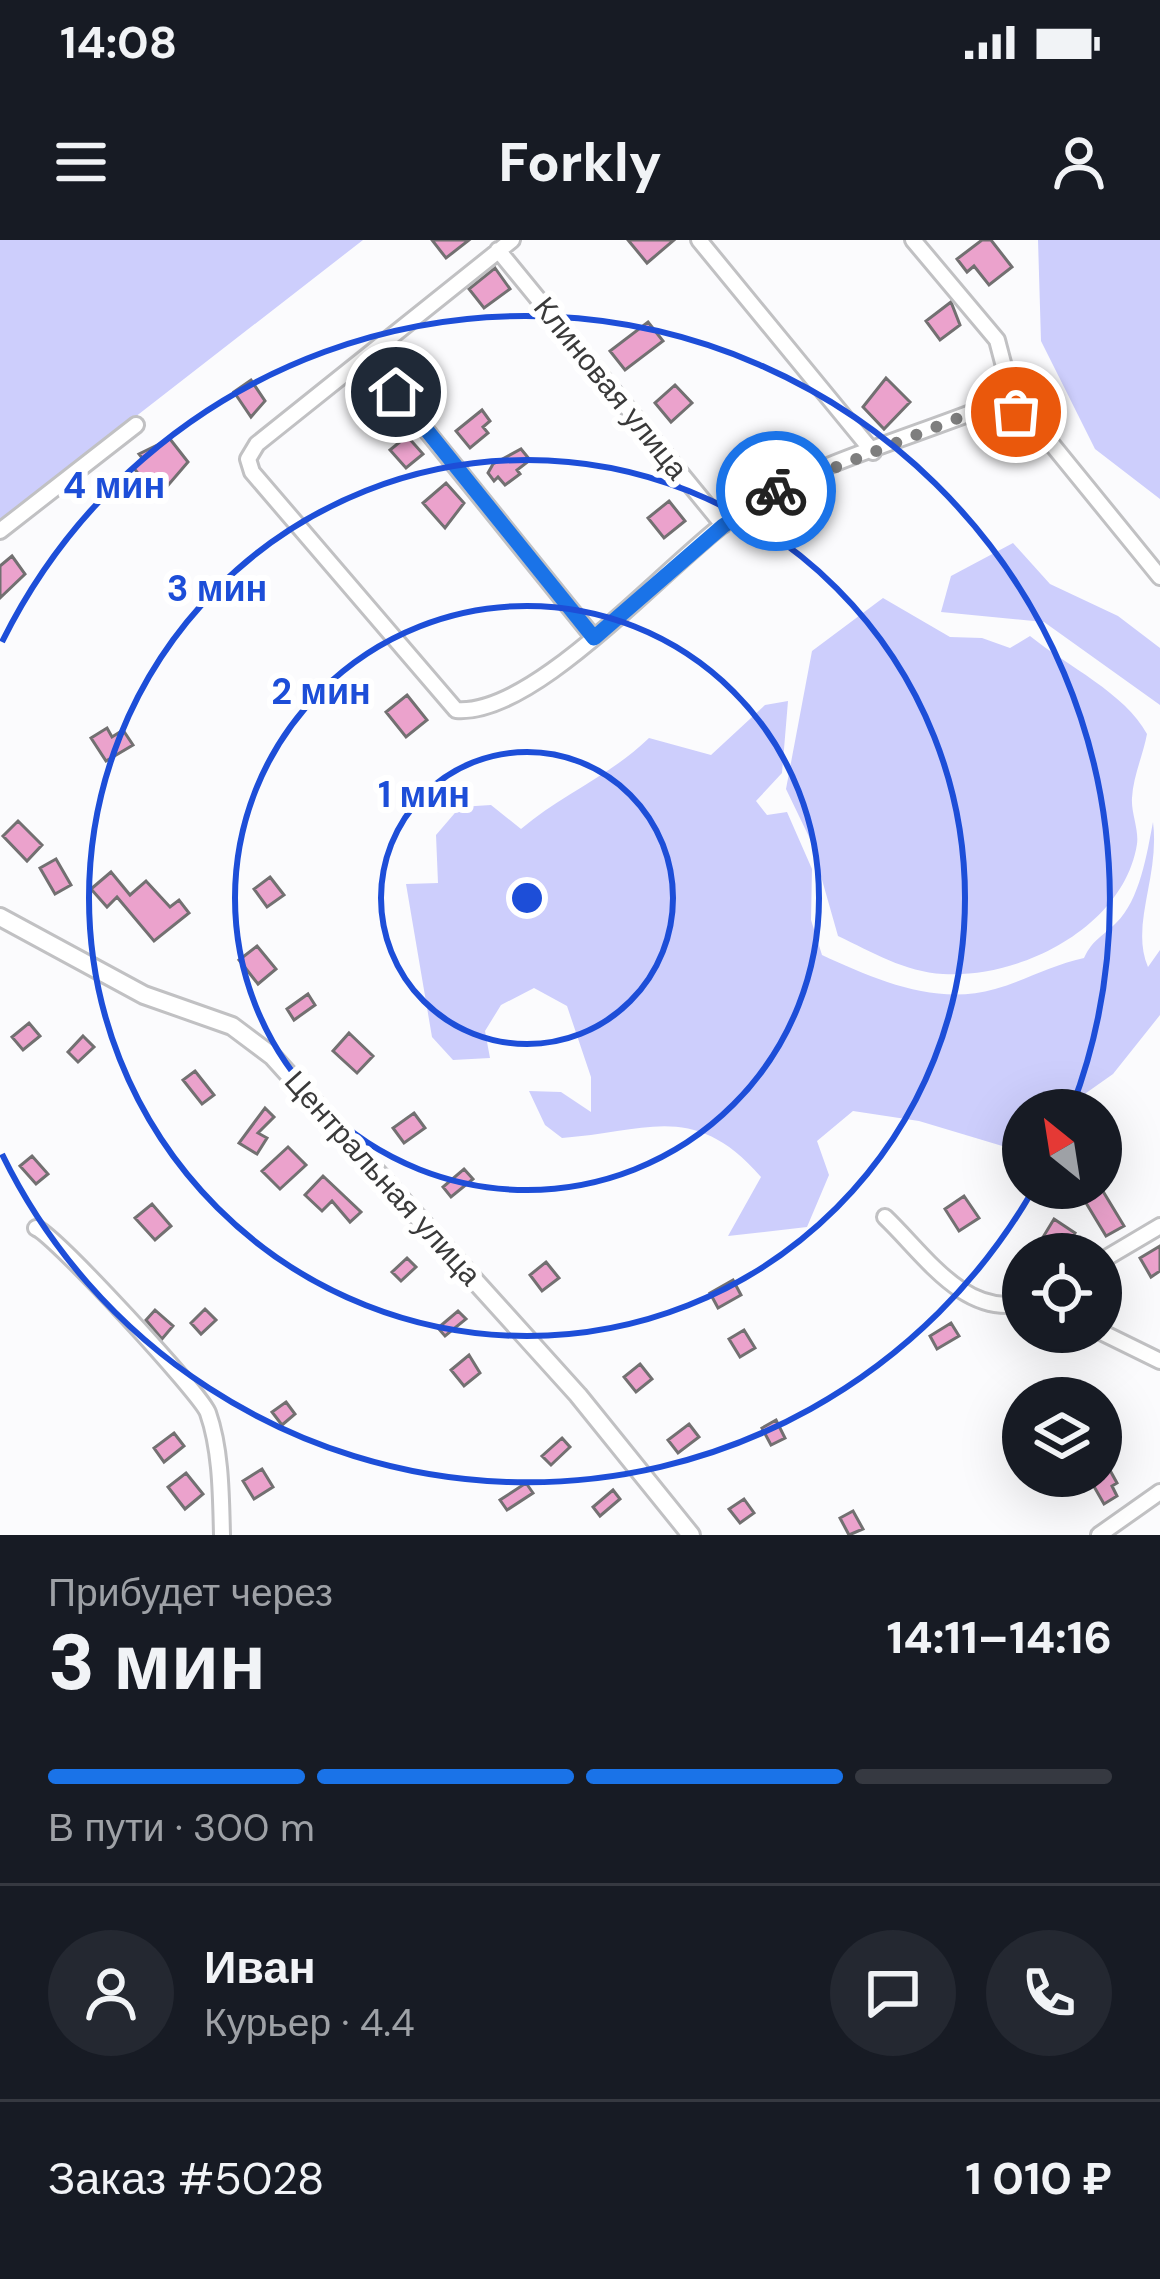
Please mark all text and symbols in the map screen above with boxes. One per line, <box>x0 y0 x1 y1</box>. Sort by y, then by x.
text: 14:08 <box>60 13 177 72</box>
text: Forkly <box>498 127 662 198</box>
icon: menu <box>48 129 114 195</box>
icon: person <box>1046 129 1112 195</box>
street label: Клиновая улица <box>525 289 697 488</box>
pin <box>345 341 447 443</box>
icon: home <box>363 359 429 425</box>
pin <box>965 361 1067 463</box>
icon: bag <box>983 379 1049 445</box>
courier <box>716 431 836 551</box>
icon: bike <box>743 458 809 524</box>
text: 4 мин <box>63 462 165 509</box>
text: 3 мин <box>167 565 267 612</box>
text: 2 мин <box>271 668 371 715</box>
text: 1 мин <box>378 771 470 818</box>
centre of rings <box>506 877 548 919</box>
street label: Центральная улица <box>276 1063 490 1294</box>
north arrow <box>1002 1089 1122 1209</box>
map controls <box>1002 1089 1122 1497</box>
button: locate <box>1002 1233 1122 1353</box>
button: layers <box>1002 1377 1122 1497</box>
text: Прибудет через <box>48 1567 333 1618</box>
text: 14:11–14:16 <box>887 1608 1112 1667</box>
text: 3 мин <box>48 1612 266 1713</box>
text: В пути · 300 m <box>48 1802 315 1853</box>
button: person <box>48 1930 174 2056</box>
button: chat <box>830 1930 956 2056</box>
button: phone <box>986 1930 1112 2056</box>
text: Иван <box>204 1938 316 1997</box>
text: Курьер · 4.4 <box>204 1997 415 2048</box>
text: Заказ #5028 <box>48 2149 324 2208</box>
text: 1 010 ₽ <box>965 2149 1112 2208</box>

